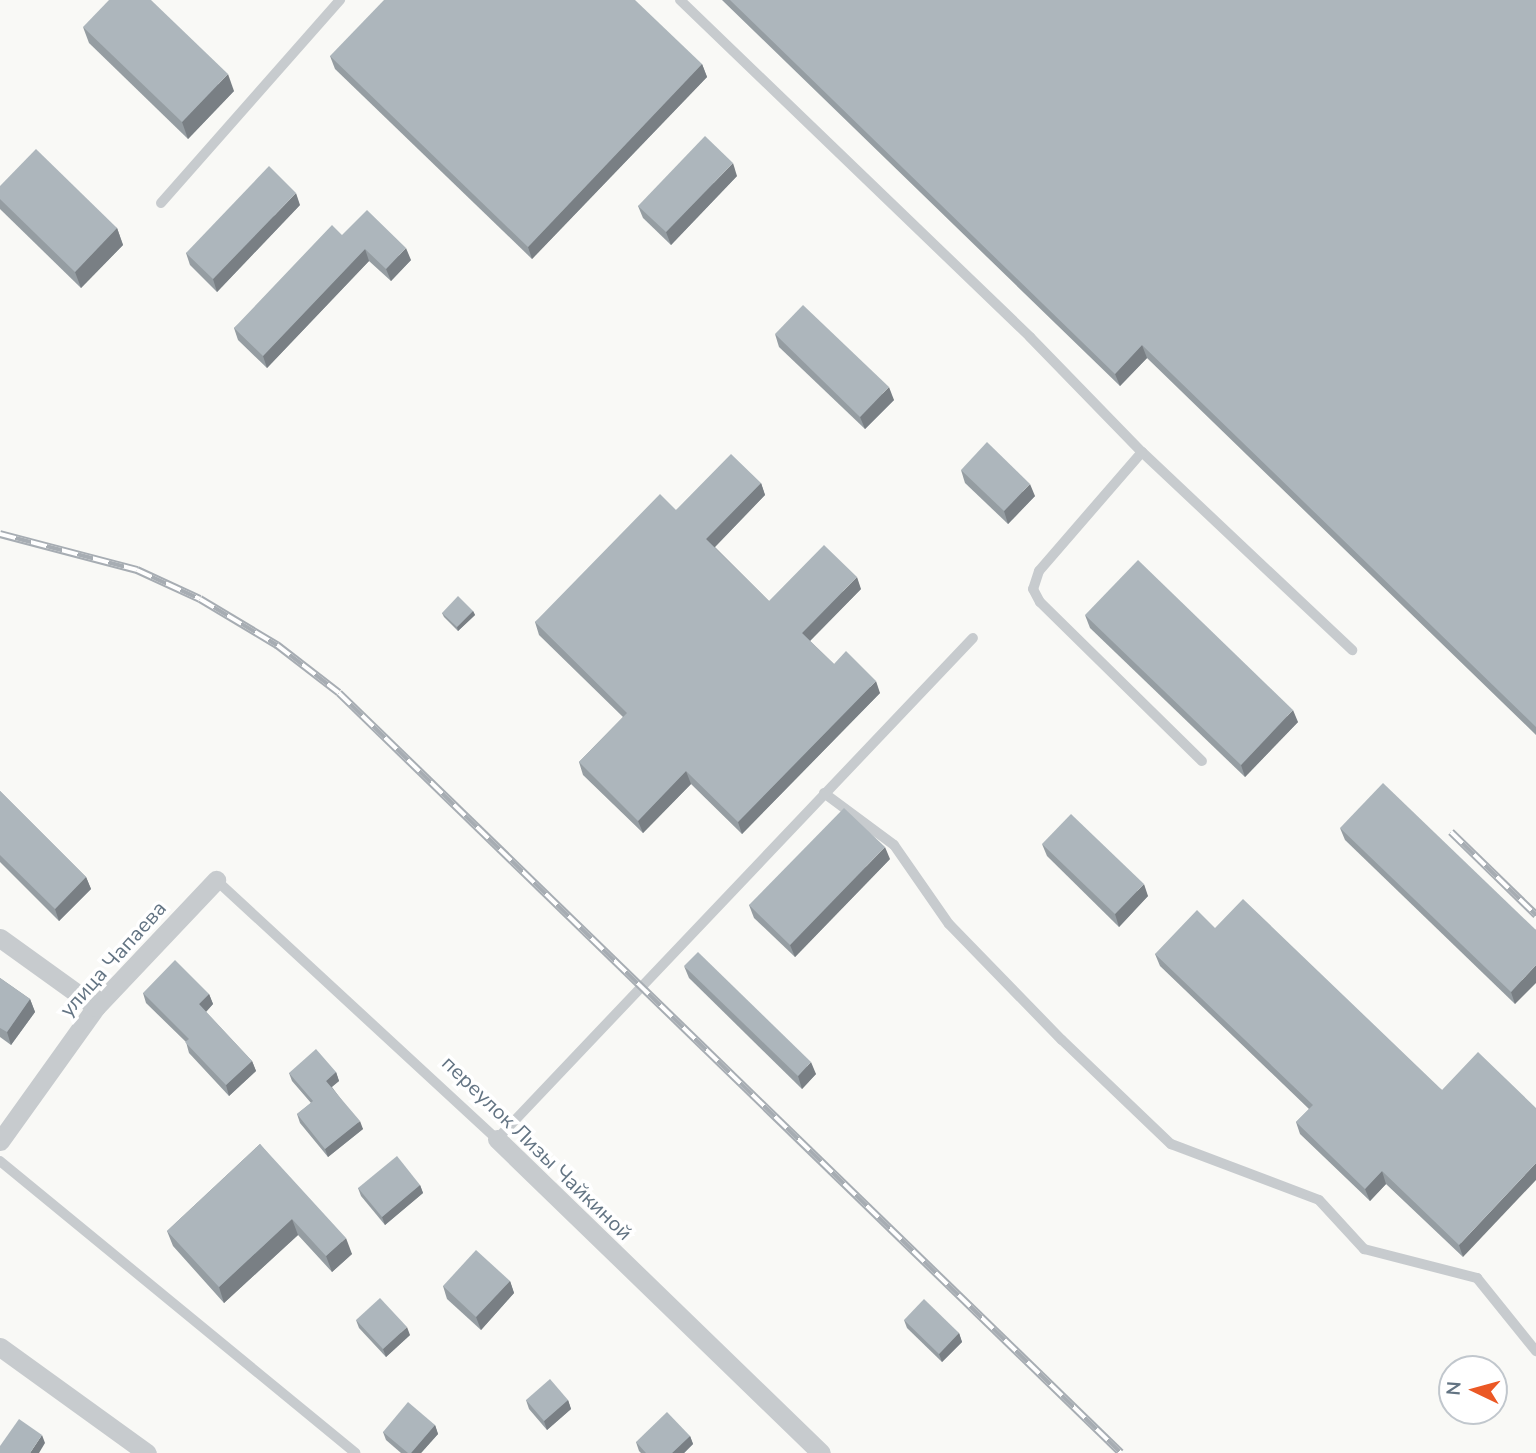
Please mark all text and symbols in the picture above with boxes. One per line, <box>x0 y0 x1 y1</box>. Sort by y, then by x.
street label: улица Чапаева <box>54 896 172 1022</box>
street label: переулок Лизы Чайкиной <box>437 1050 637 1246</box>
north arrow <box>1438 1355 1508 1425</box>
text: N <box>1441 1380 1468 1397</box>

